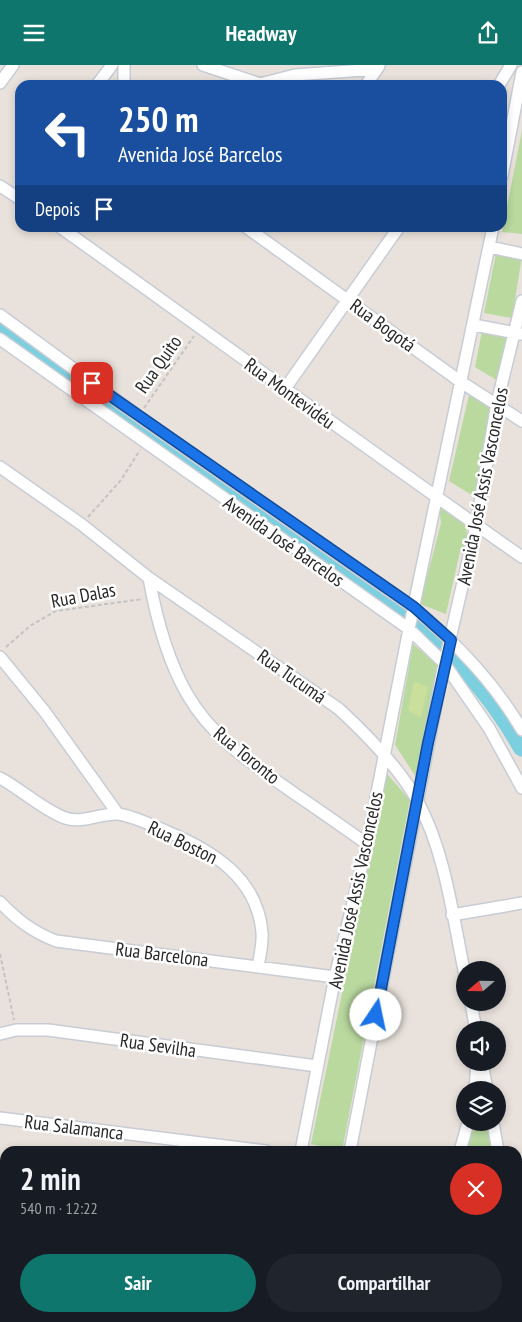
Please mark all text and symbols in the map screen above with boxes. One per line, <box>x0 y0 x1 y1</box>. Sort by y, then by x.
icon: menu <box>20 19 48 47</box>
text: Headway <box>225 19 297 47</box>
icon: share <box>474 19 502 47</box>
text: 250 m <box>118 96 199 142</box>
icon: left <box>35 100 100 165</box>
text: Avenida José Barcelos <box>118 140 283 168</box>
icon: arrive <box>90 195 118 223</box>
text: Depois <box>35 197 80 221</box>
street label: Rua Bogotá <box>345 293 421 357</box>
street label: Rua Quito <box>130 330 186 398</box>
street label: Rua Montevidéu <box>240 352 340 434</box>
pin <box>71 362 113 404</box>
icon: arrive <box>78 369 106 397</box>
street label: Avenida José Assis Vasconcelos <box>451 385 513 587</box>
street label: Avenida José Barcelos <box>219 490 349 592</box>
street label: Rua Dalas <box>49 577 117 613</box>
street label: Rua Tucumá <box>253 644 331 708</box>
street label: Rua Toronto <box>209 721 285 789</box>
street label: Avenida José Assis Vasconcelos <box>322 789 388 991</box>
street label: Rua Boston <box>144 815 222 869</box>
street label: Rua Barcelona <box>114 936 210 972</box>
north arrow <box>456 961 506 1011</box>
map controls <box>456 961 506 1131</box>
position arrow <box>349 988 401 1040</box>
button: sound <box>456 1021 506 1071</box>
street label: Rua Sevilha <box>118 1028 198 1062</box>
button: layers <box>456 1081 506 1131</box>
street label: Rua Salamanca <box>23 1109 125 1145</box>
text: 2 min <box>20 1159 81 1198</box>
button: close <box>450 1163 502 1215</box>
text: 540 m · 12:22 <box>20 1198 98 1218</box>
button: Sair <box>20 1254 256 1312</box>
button: Compartilhar <box>266 1254 502 1312</box>

